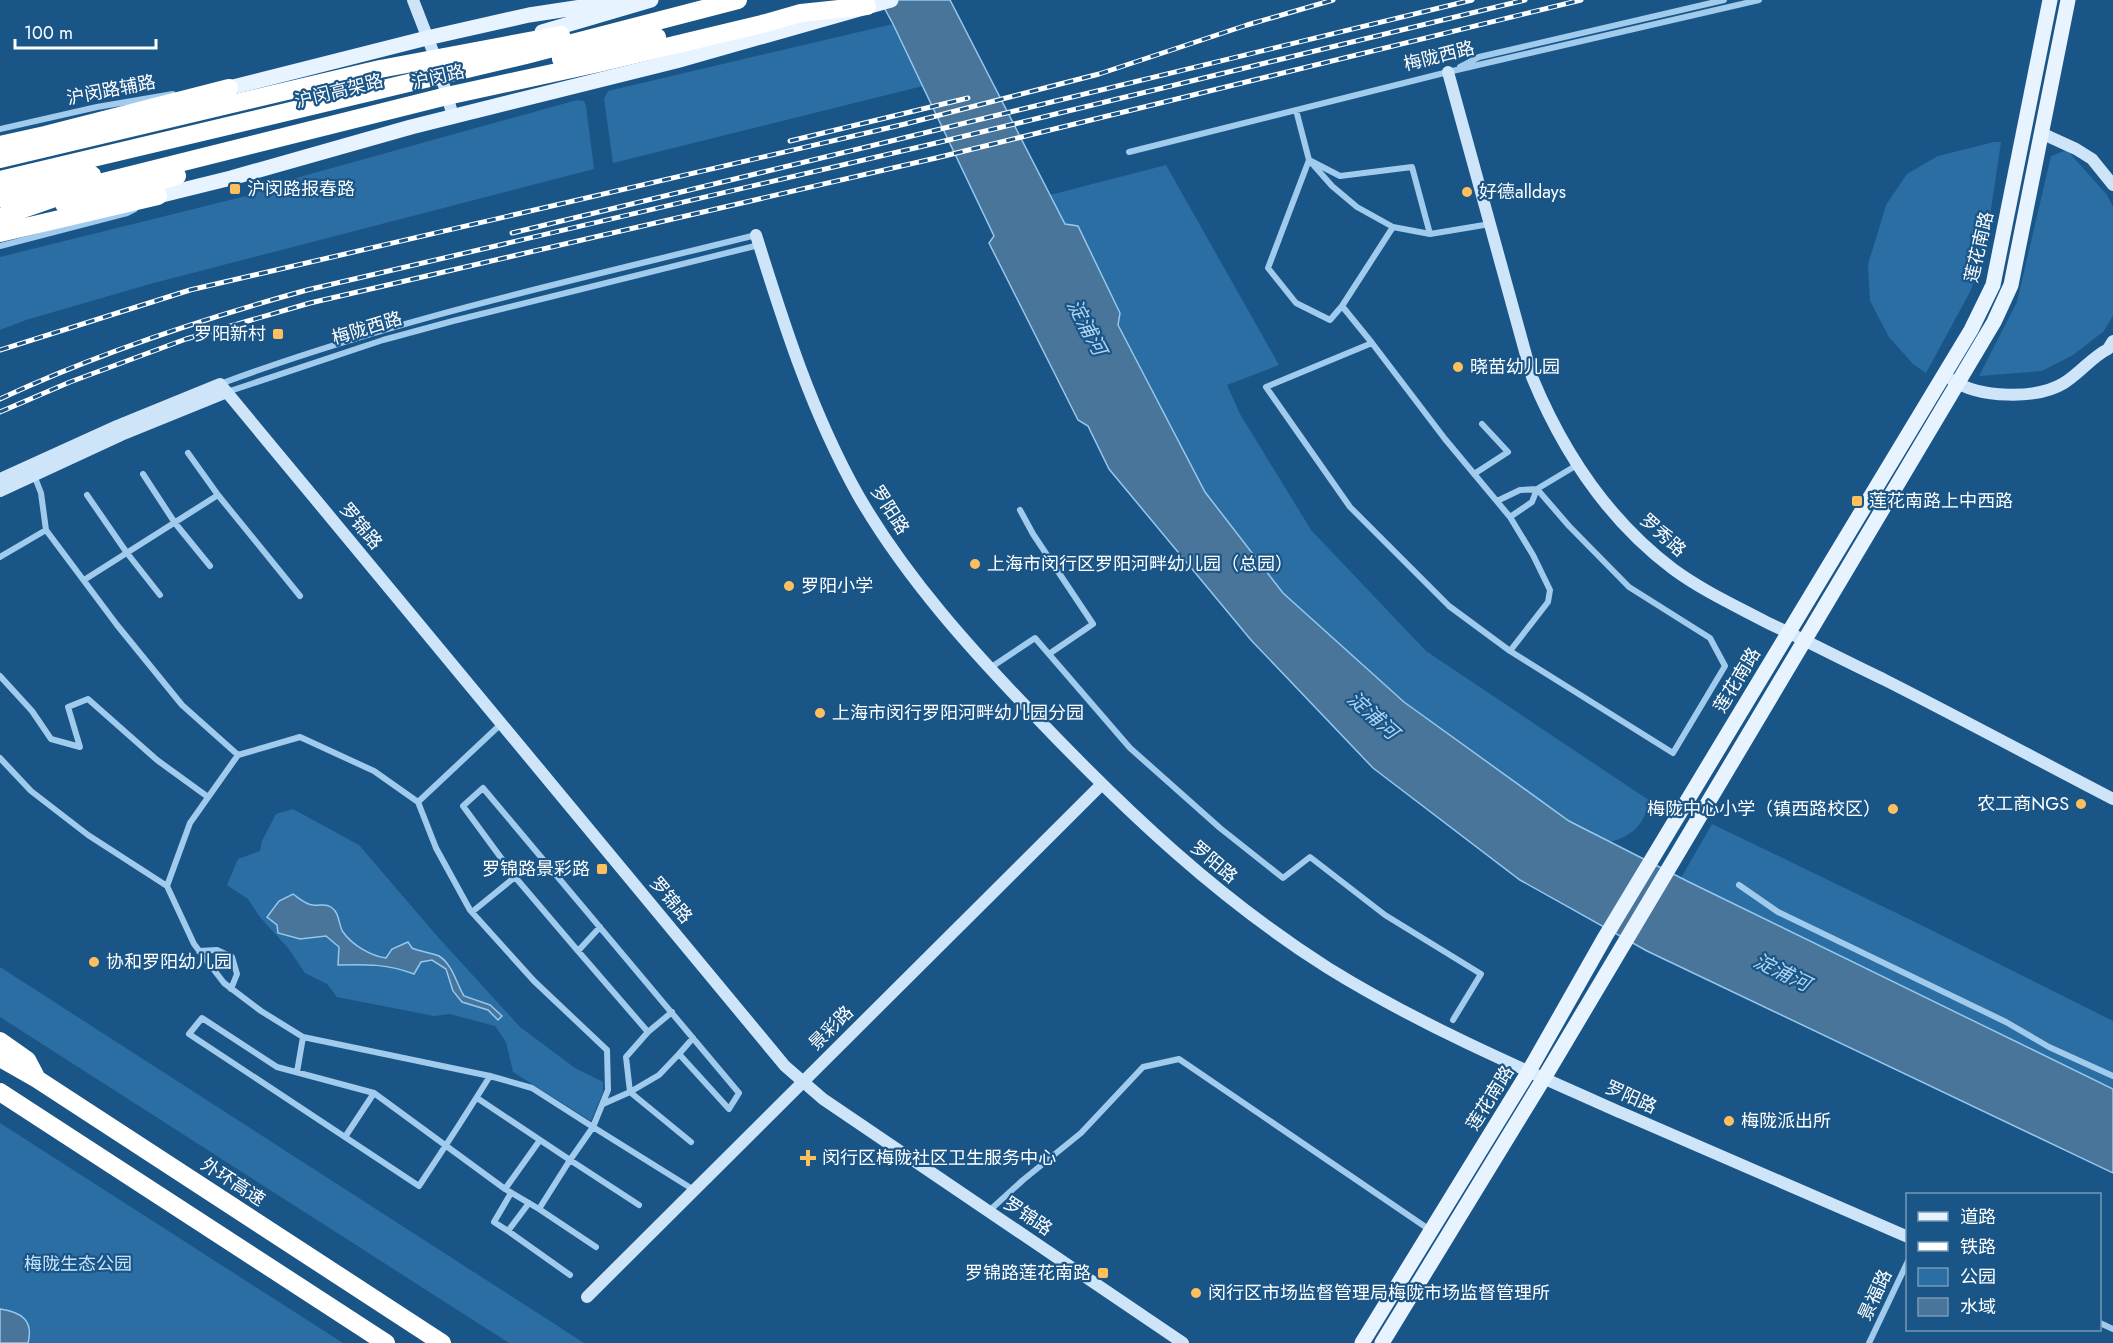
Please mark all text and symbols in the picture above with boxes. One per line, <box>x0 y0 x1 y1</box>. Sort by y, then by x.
scale bar <box>15 12 156 50</box>
text: 100 m <box>24 20 73 46</box>
street label: 梅陇西路 <box>1401 35 1477 77</box>
street label: 沪闵路 <box>409 58 467 96</box>
street label: 沪闵高架路 <box>292 67 386 115</box>
street label: 沪闵路辅路 <box>64 69 158 111</box>
place label: 沪闵路报春路 <box>247 176 355 202</box>
place label: 好德alldays <box>1479 179 1566 205</box>
marker: 沪闵路报春路 <box>228 182 242 196</box>
marker: 好德alldays <box>1460 185 1474 199</box>
street label: 莲花南路 <box>1958 209 2000 285</box>
water label: 淀浦河 <box>1060 294 1115 364</box>
street label: 梅陇西路 <box>329 305 405 351</box>
place label: 罗阳新村 <box>194 321 266 347</box>
marker: 罗阳新村 <box>271 327 285 341</box>
place label: 晓苗幼儿园 <box>1470 354 1560 380</box>
marker: 晓苗幼儿园 <box>1451 360 1465 374</box>
street label: 罗阳路 <box>864 480 916 540</box>
place label: 莲花南路上中西路 <box>1869 488 2013 514</box>
marker: 莲花南路上中西路 <box>1850 494 1864 508</box>
street label: 罗锦路 <box>334 497 388 555</box>
street label: 罗秀路 <box>1634 507 1692 563</box>
place label: 上海市闵行区罗阳河畔幼儿园（总园） <box>987 551 1293 577</box>
marker: 上海市闵行区罗阳河畔幼儿园（总园） <box>968 557 982 571</box>
place label: 罗阳小学 <box>801 573 873 599</box>
marker: 罗阳小学 <box>782 579 796 593</box>
street label: 莲花南路 <box>1707 642 1767 718</box>
water label: 淀浦河 <box>1341 685 1408 749</box>
place label: 上海市闵行罗阳河畔幼儿园分园 <box>832 700 1084 726</box>
marker: 上海市闵行罗阳河畔幼儿园分园 <box>813 706 827 720</box>
place label: 农工商NGS <box>1977 791 2069 817</box>
place label: 梅陇中心小学（镇西路校区） <box>1647 796 1881 822</box>
marker: 农工商NGS <box>2074 797 2088 811</box>
marker: 梅陇中心小学（镇西路校区） <box>1886 802 1900 816</box>
street label: 罗阳路 <box>1185 835 1243 889</box>
place label: 罗锦路景彩路 <box>482 856 590 882</box>
marker: 罗锦路景彩路 <box>595 862 609 876</box>
street label: 罗锦路 <box>644 871 698 929</box>
water label: 淀浦河 <box>1748 946 1819 1000</box>
place label: 协和罗阳幼儿园 <box>106 949 232 975</box>
marker: 协和罗阳幼儿园 <box>87 955 101 969</box>
street label: 景彩路 <box>803 1000 859 1056</box>
street label: 莲花南路 <box>1460 1061 1520 1135</box>
street label: 罗阳路 <box>1601 1074 1661 1120</box>
place label: 梅陇派出所 <box>1741 1108 1831 1134</box>
marker: 梅陇派出所 <box>1722 1114 1736 1128</box>
place label: 闵行区梅陇社区卫生服务中心 <box>822 1145 1056 1171</box>
marker: 闵行区梅陇社区卫生服务中心 <box>799 1149 817 1167</box>
street label: 外环高速 <box>196 1151 270 1213</box>
street label: 罗锦路 <box>998 1190 1058 1242</box>
legend <box>1906 1193 2101 1331</box>
text: 道路 <box>1960 1204 1996 1230</box>
text: 铁路 <box>1960 1234 1996 1260</box>
park label: 梅陇生态公园 <box>24 1251 132 1277</box>
place label: 罗锦路莲花南路 <box>965 1260 1091 1286</box>
text: 公园 <box>1960 1264 1996 1290</box>
street label: 景福路 <box>1852 1265 1898 1325</box>
marker: 罗锦路莲花南路 <box>1096 1266 1110 1280</box>
place label: 闵行区市场监督管理局梅陇市场监督管理所 <box>1208 1280 1550 1306</box>
marker: 闵行区市场监督管理局梅陇市场监督管理所 <box>1189 1286 1203 1300</box>
text: 水域 <box>1960 1294 1996 1320</box>

